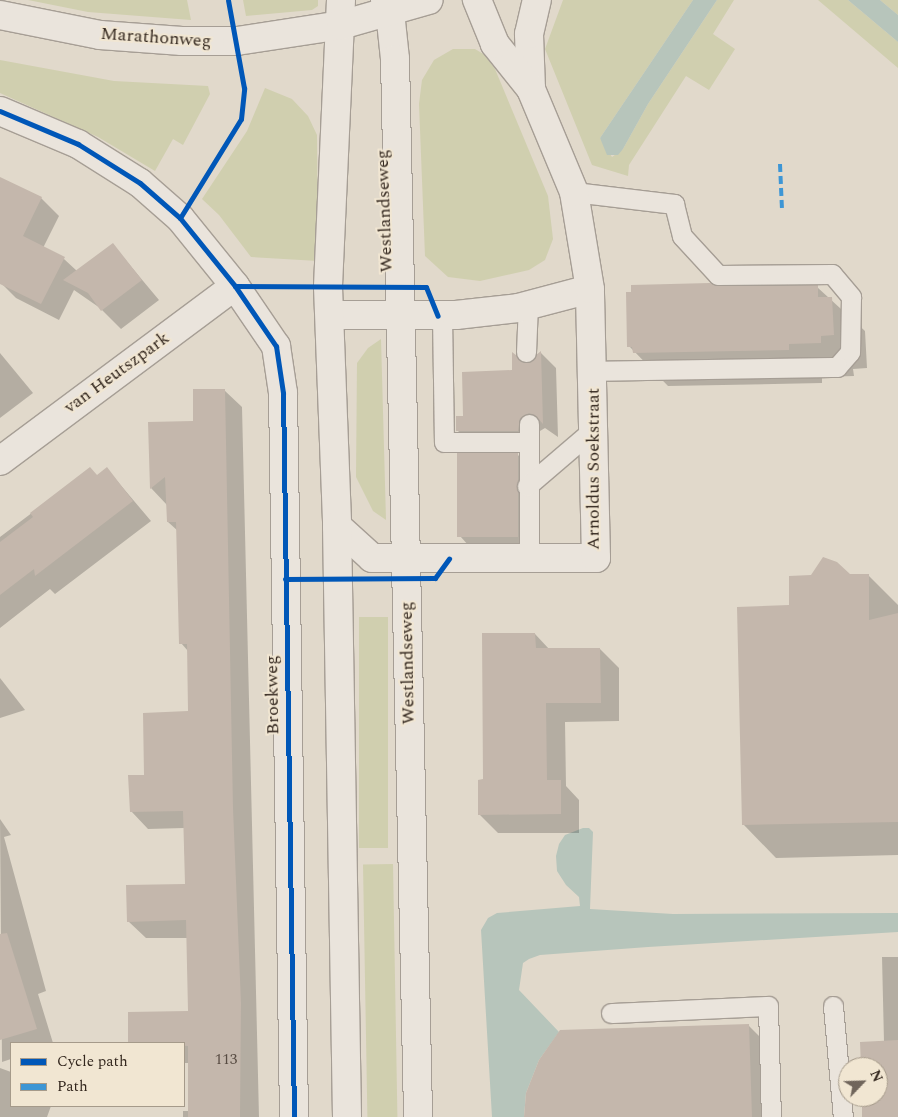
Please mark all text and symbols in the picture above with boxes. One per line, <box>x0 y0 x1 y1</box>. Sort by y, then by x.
street label: Marathonweg <box>100 23 212 53</box>
street label: Westlandseweg <box>372 149 398 273</box>
street label: van Heutszpark <box>60 328 174 418</box>
street label: Arnoldus Soekstraat <box>583 388 605 550</box>
street label: Westlandseweg <box>396 601 420 725</box>
street label: Broekweg <box>262 655 284 735</box>
legend <box>10 1042 185 1107</box>
text: Cycle path <box>57 1050 128 1073</box>
house number: 113 <box>215 1051 237 1069</box>
north arrow <box>838 1057 888 1107</box>
text: N <box>864 1067 888 1086</box>
text: Path <box>57 1075 88 1098</box>

